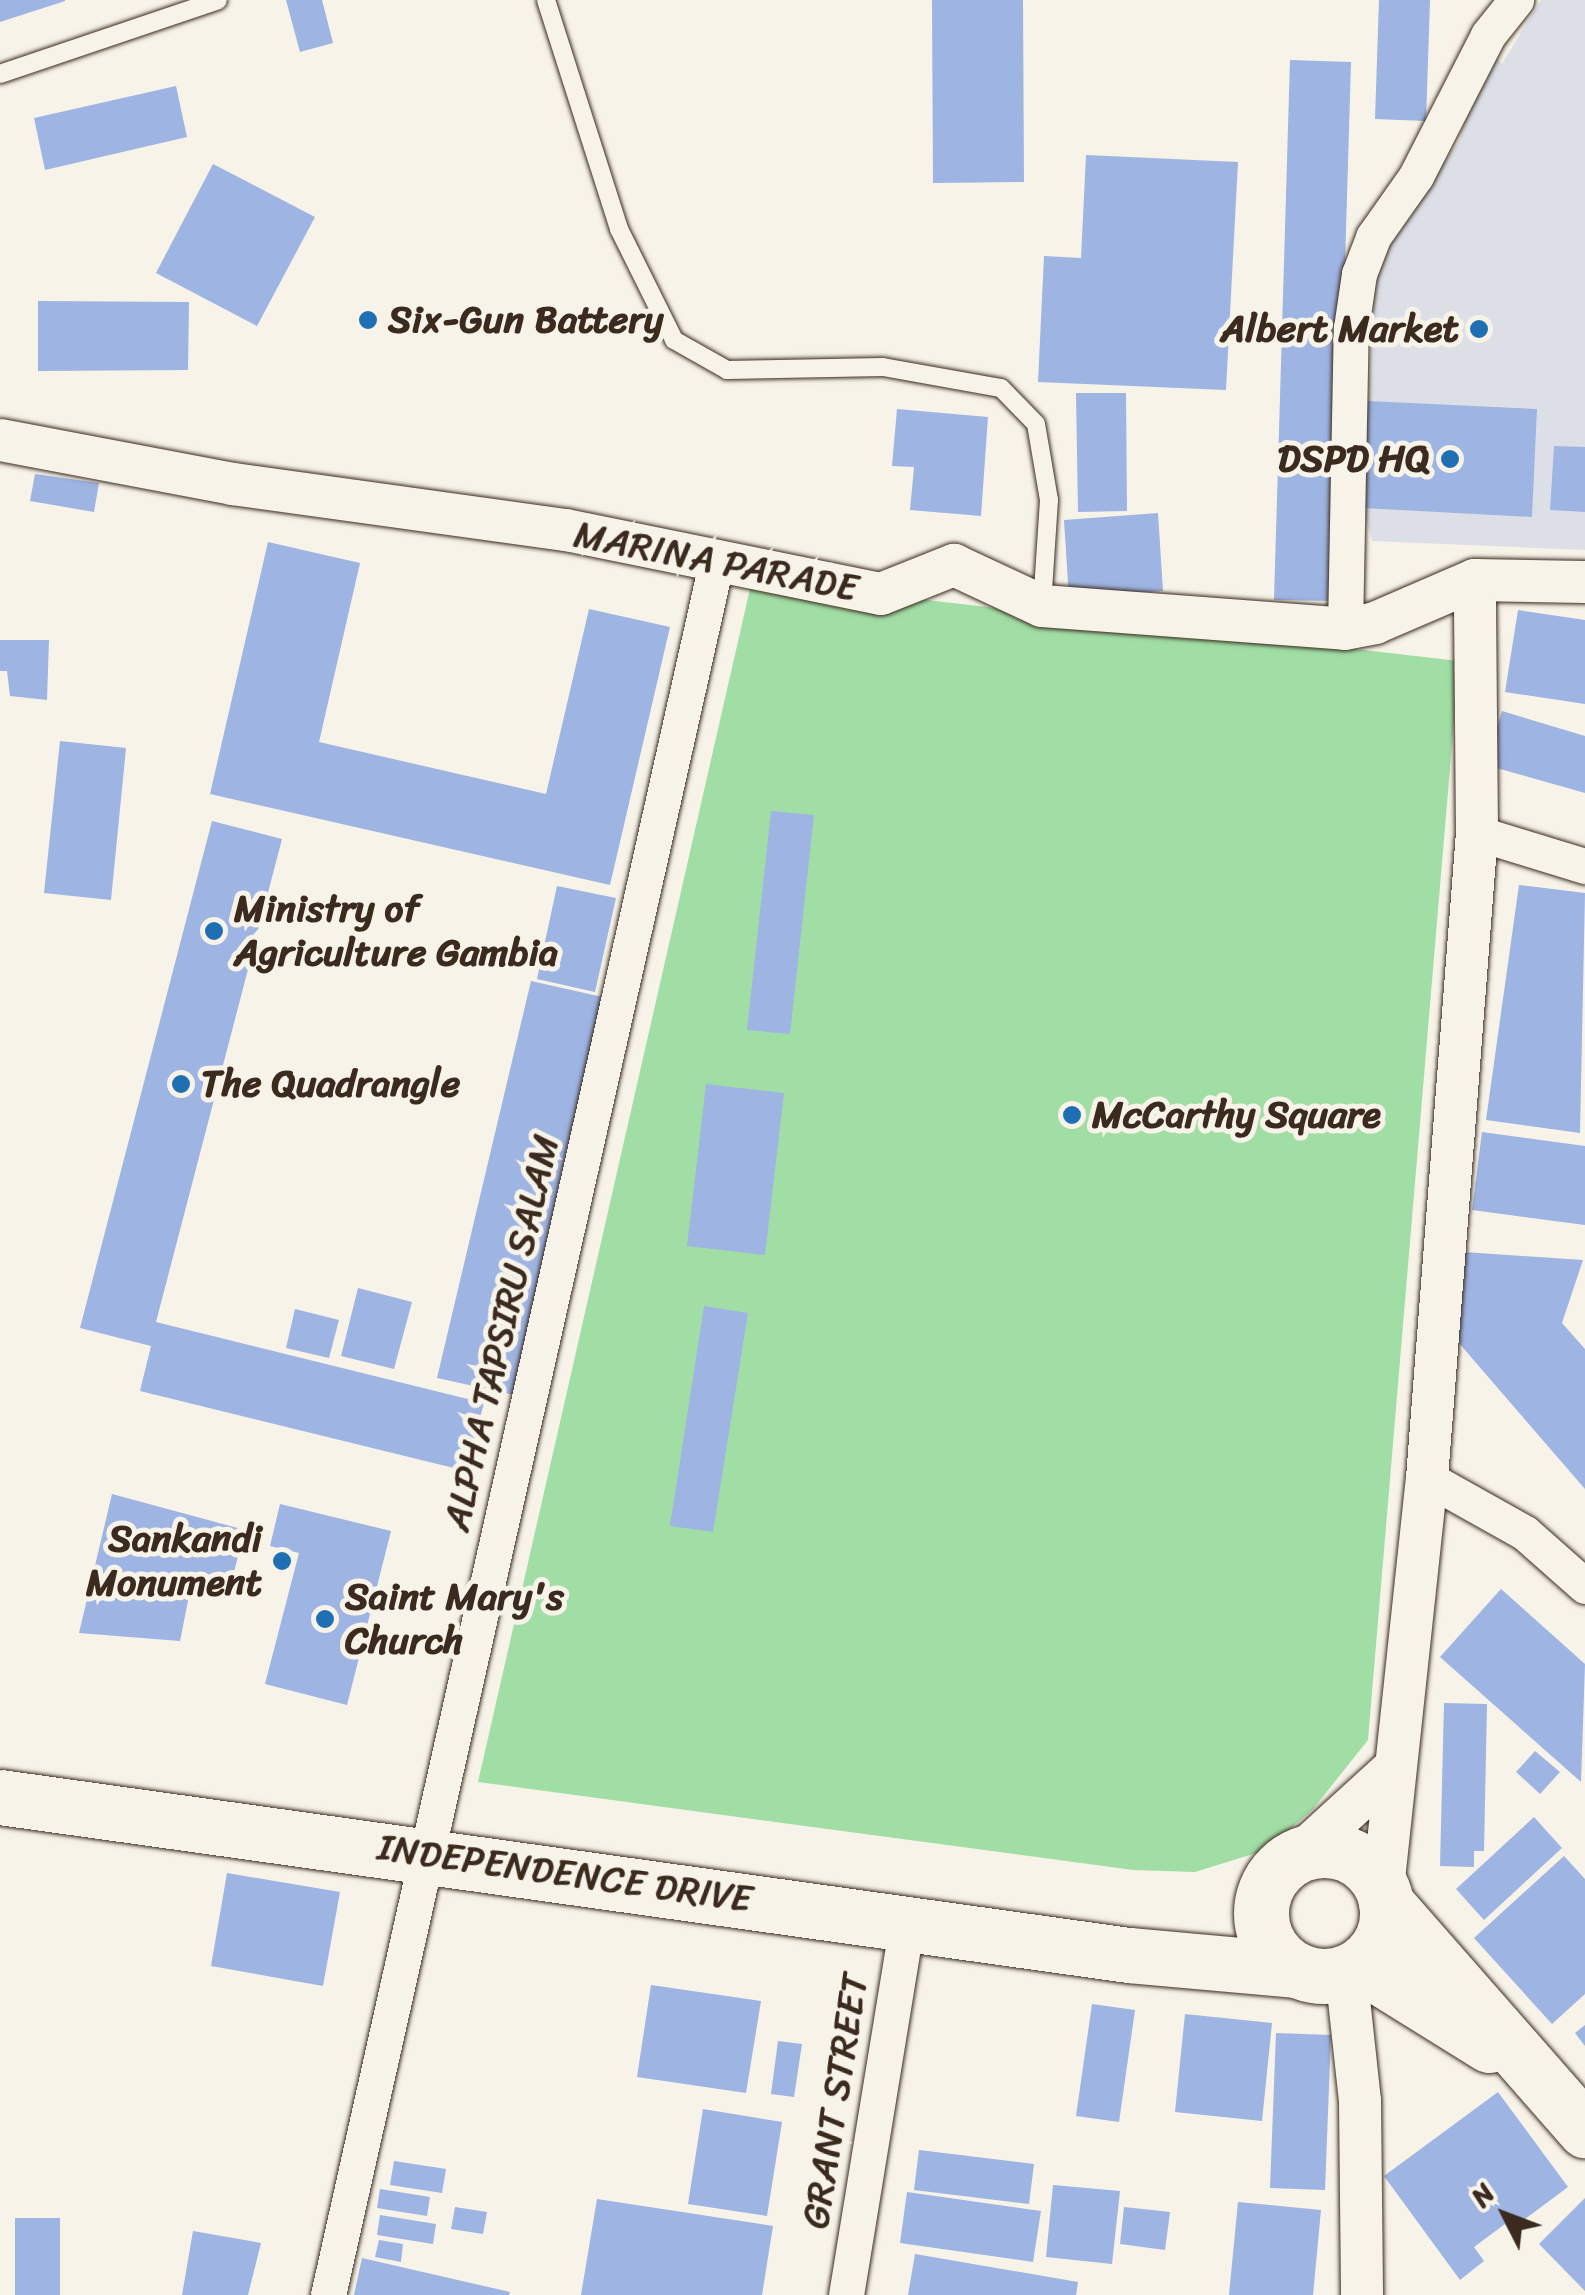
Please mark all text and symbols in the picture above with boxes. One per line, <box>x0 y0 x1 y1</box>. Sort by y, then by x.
place label: Six-Gun Battery <box>388 297 663 343</box>
place label: Albert Market <box>1221 306 1459 352</box>
marker: Six-Gun Battery <box>357 309 379 331</box>
marker: Albert Market <box>1468 318 1490 340</box>
place label: DSPD HQ <box>1278 436 1430 482</box>
marker: DSPD HQ <box>1439 448 1461 470</box>
street label: MARINA PARADE <box>570 511 862 611</box>
place label: Ministry of Agriculture Gambia <box>234 886 558 976</box>
marker: Ministry of Agriculture Gambia <box>203 920 225 942</box>
place label: The Quadrangle <box>201 1061 460 1107</box>
marker: The Quadrangle <box>170 1073 192 1095</box>
place label: McCarthy Square <box>1092 1092 1381 1138</box>
marker: McCarthy Square <box>1061 1104 1083 1126</box>
street label: ALPHA TAPSIRU SALAM <box>434 1133 568 1533</box>
place label: Sankandi Monument <box>86 1516 262 1606</box>
marker: Sankandi Monument <box>271 1550 293 1572</box>
place label: Saint Mary's Church <box>345 1574 561 1664</box>
marker: Saint Mary's Church <box>314 1608 336 1630</box>
street label: INDEPENDENCE DRIVE <box>372 1824 758 1922</box>
street label: GRANT STREET <box>792 1969 878 2233</box>
north arrow <box>1455 2165 1555 2265</box>
text: N <box>1458 2171 1507 2218</box>

